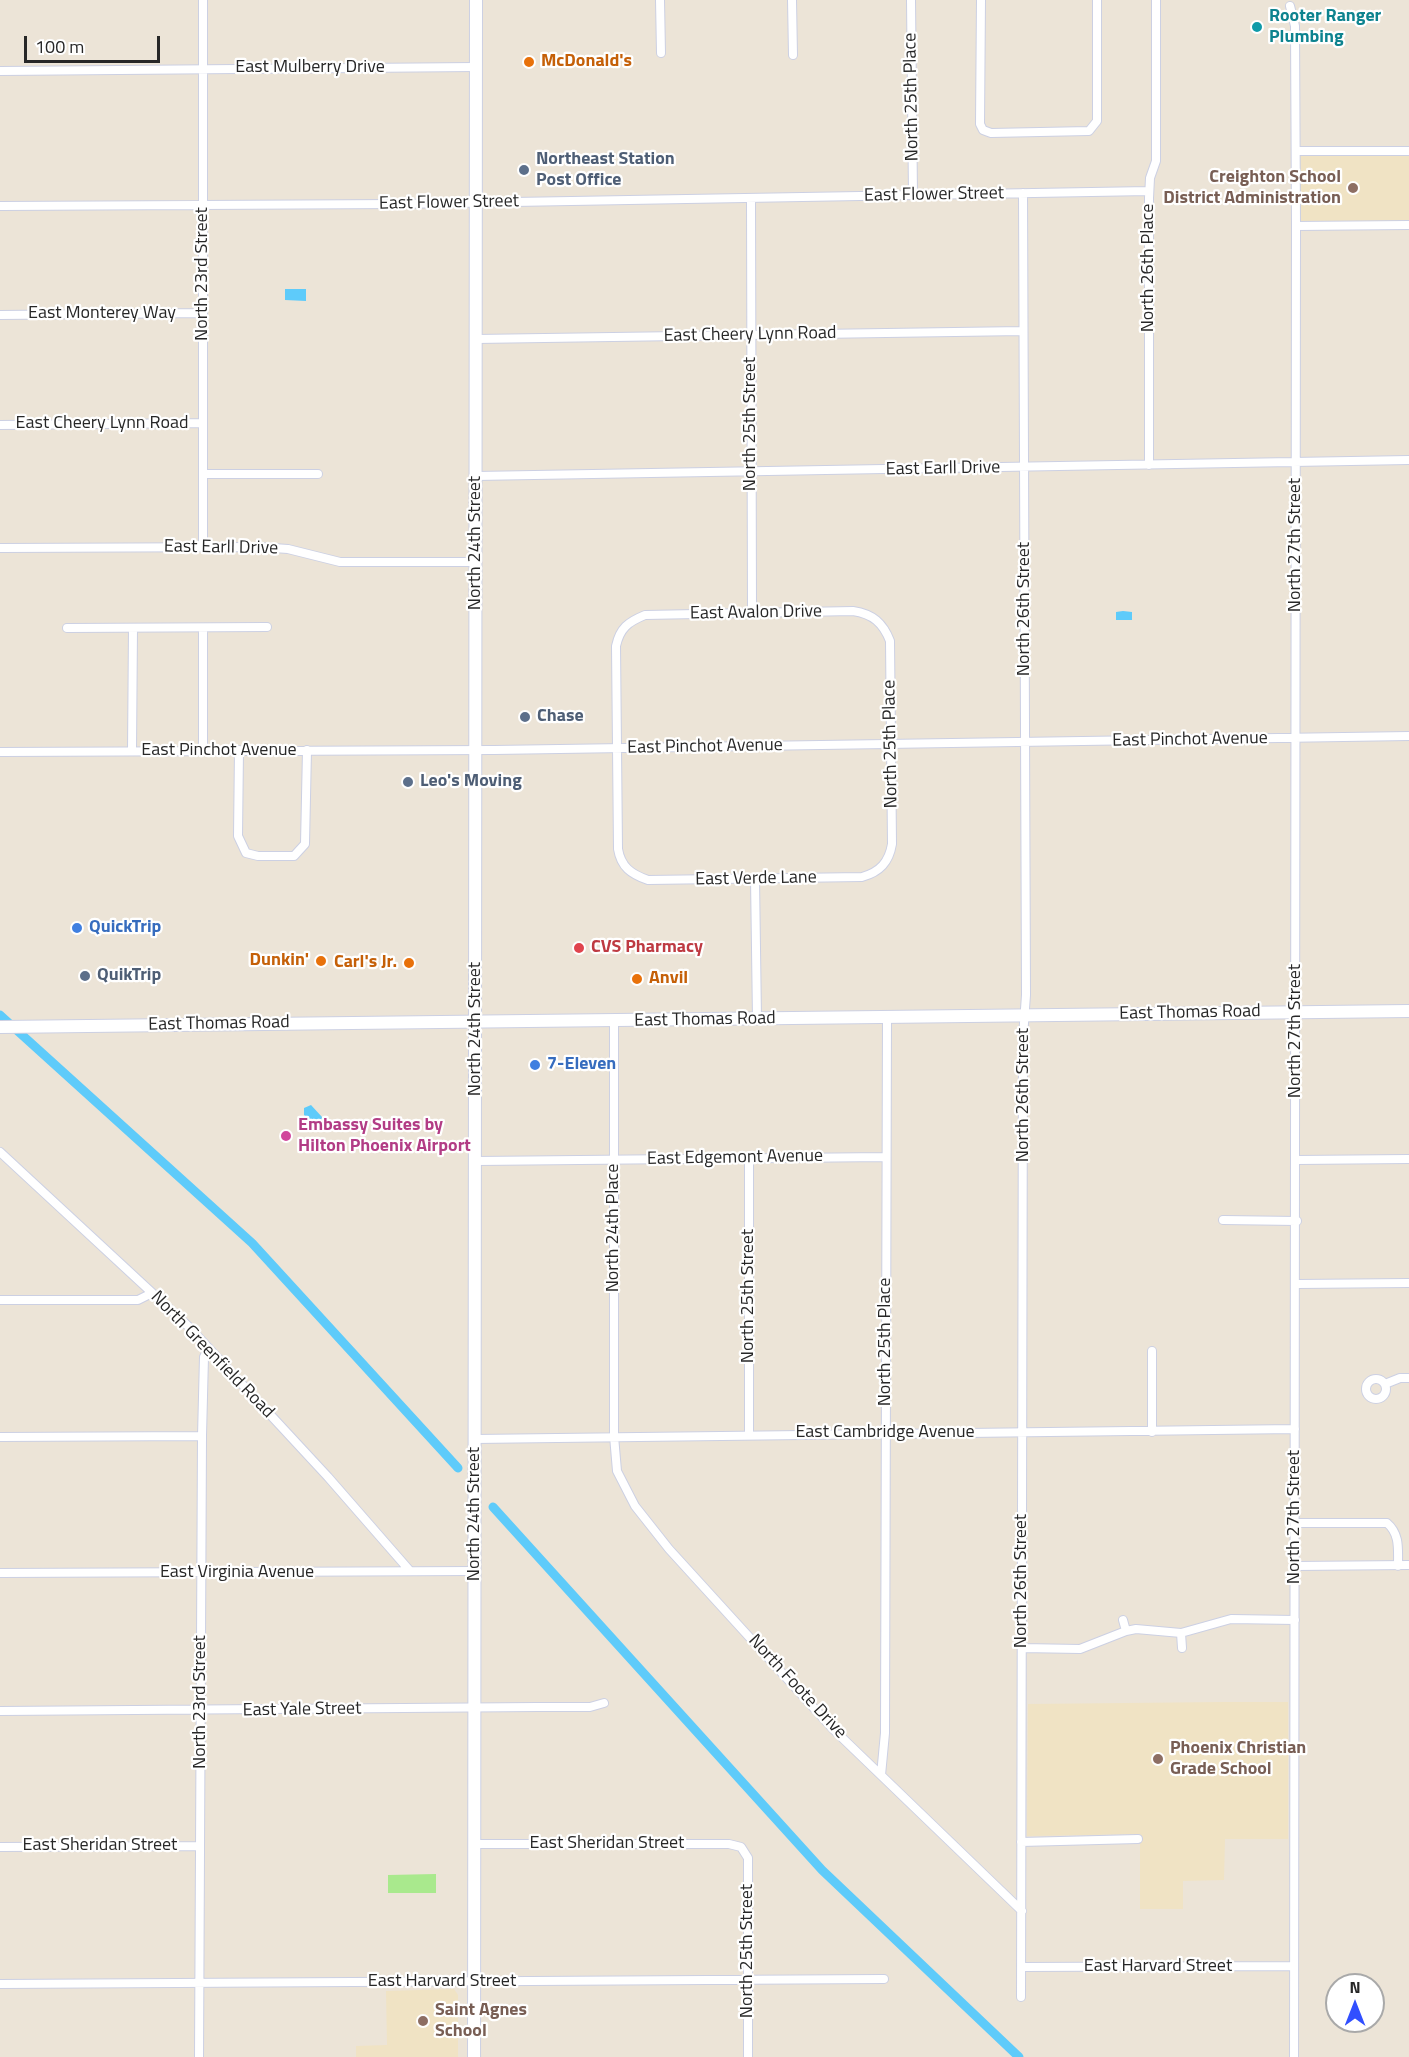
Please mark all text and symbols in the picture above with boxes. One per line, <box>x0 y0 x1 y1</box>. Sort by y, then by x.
place label: Rooter Ranger Plumbing <box>1269 6 1381 48</box>
marker: Rooter Ranger Plumbing <box>1250 20 1264 34</box>
scale bar <box>27 24 164 62</box>
text: 100 m <box>35 33 84 60</box>
street label: North 25th Place <box>900 33 924 161</box>
place label: McDonald's <box>541 51 632 73</box>
marker: McDonald's <box>522 55 536 69</box>
street label: East Mulberry Drive <box>235 57 385 79</box>
place label: Northeast Station Post Office <box>536 149 675 192</box>
marker: Northeast Station Post Office <box>517 163 531 177</box>
place label: Creighton School District Administration <box>1163 167 1341 210</box>
marker: Creighton School District Administration <box>1346 181 1360 195</box>
street label: East Flower Street <box>864 183 1004 207</box>
street label: East Flower Street <box>379 191 519 215</box>
street label: North 26th Place <box>1138 204 1160 332</box>
street label: North 23rd Street <box>192 207 214 341</box>
street label: East Monterey Way <box>28 303 176 325</box>
street label: East Cheery Lynn Road <box>663 323 837 347</box>
street label: North 25th Street <box>740 357 762 491</box>
street label: East Cheery Lynn Road <box>16 413 188 435</box>
street label: East Earll Drive <box>886 457 1000 481</box>
street label: North 24th Street <box>465 476 487 610</box>
street label: North 27th Street <box>1285 478 1307 612</box>
street label: East Earll Drive <box>164 536 278 560</box>
street label: North 26th Street <box>1014 542 1036 676</box>
street label: East Avalon Drive <box>690 601 822 625</box>
street label: North 25th Place <box>879 680 903 808</box>
place label: Chase <box>537 706 584 728</box>
marker: Chase <box>518 710 532 724</box>
street label: East Pinchot Avenue <box>1112 728 1268 752</box>
street label: East Pinchot Avenue <box>627 735 783 759</box>
street label: East Pinchot Avenue <box>141 740 297 762</box>
place label: Leo's Moving <box>420 771 522 793</box>
marker: Leo's Moving <box>401 775 415 789</box>
street label: East Verde Lane <box>695 867 817 891</box>
place label: QuickTrip <box>89 917 161 939</box>
marker: QuickTrip <box>70 921 84 935</box>
place label: CVS Pharmacy <box>591 937 703 959</box>
marker: CVS Pharmacy <box>572 941 586 955</box>
place label: Dunkin' <box>250 950 309 972</box>
place label: Carl's Jr. <box>334 952 397 974</box>
marker: Dunkin' <box>314 954 328 968</box>
marker: Carl's Jr. <box>402 956 416 970</box>
street label: North 24th Street <box>465 962 487 1096</box>
street label: North 27th Street <box>1285 964 1307 1098</box>
place label: QuikTrip <box>97 965 161 987</box>
place label: Anvil <box>649 968 688 990</box>
marker: QuikTrip <box>78 969 92 983</box>
marker: Anvil <box>630 972 644 986</box>
street label: East Thomas Road <box>1119 1001 1261 1025</box>
street label: East Thomas Road <box>634 1008 776 1032</box>
street label: East Thomas Road <box>148 1012 290 1036</box>
street label: North 26th Street <box>1013 1028 1035 1162</box>
place label: 7-Eleven <box>547 1054 616 1076</box>
marker: 7-Eleven <box>528 1058 542 1072</box>
place label: Embassy Suites by Hilton Phoenix Airport <box>298 1115 471 1158</box>
marker: Embassy Suites by Hilton Phoenix Airport <box>279 1129 293 1143</box>
street label: East Edgemont Avenue <box>647 1146 823 1170</box>
street label: North 24th Place <box>603 1164 625 1292</box>
street label: North 25th Street <box>738 1229 760 1363</box>
street label: North 25th Place <box>875 1278 897 1406</box>
street label: North Greenfield Road <box>146 1287 278 1423</box>
street label: East Cambridge Avenue <box>795 1422 975 1444</box>
street label: North 24th Street <box>464 1447 486 1581</box>
street label: North 27th Street <box>1284 1450 1306 1584</box>
street label: North 26th Street <box>1011 1514 1033 1648</box>
street label: East Virginia Avenue <box>160 1562 314 1584</box>
street label: North Foote Drive <box>743 1630 851 1744</box>
street label: North 23rd Street <box>190 1635 212 1769</box>
street label: East Yale Street <box>242 1698 362 1722</box>
place label: Phoenix Christian Grade School <box>1170 1738 1306 1780</box>
marker: Phoenix Christian Grade School <box>1151 1752 1165 1766</box>
street label: East Sheridan Street <box>530 1833 684 1855</box>
street label: East Sheridan Street <box>23 1835 177 1857</box>
street label: North 25th Street <box>737 1884 759 2018</box>
street label: East Harvard Street <box>1084 1956 1232 1978</box>
street label: East Harvard Street <box>368 1971 516 1993</box>
north arrow <box>1325 1973 1385 2033</box>
text: N <box>1349 1975 1361 1999</box>
place label: Saint Agnes School <box>435 2000 527 2042</box>
marker: Saint Agnes School <box>416 2014 430 2028</box>

